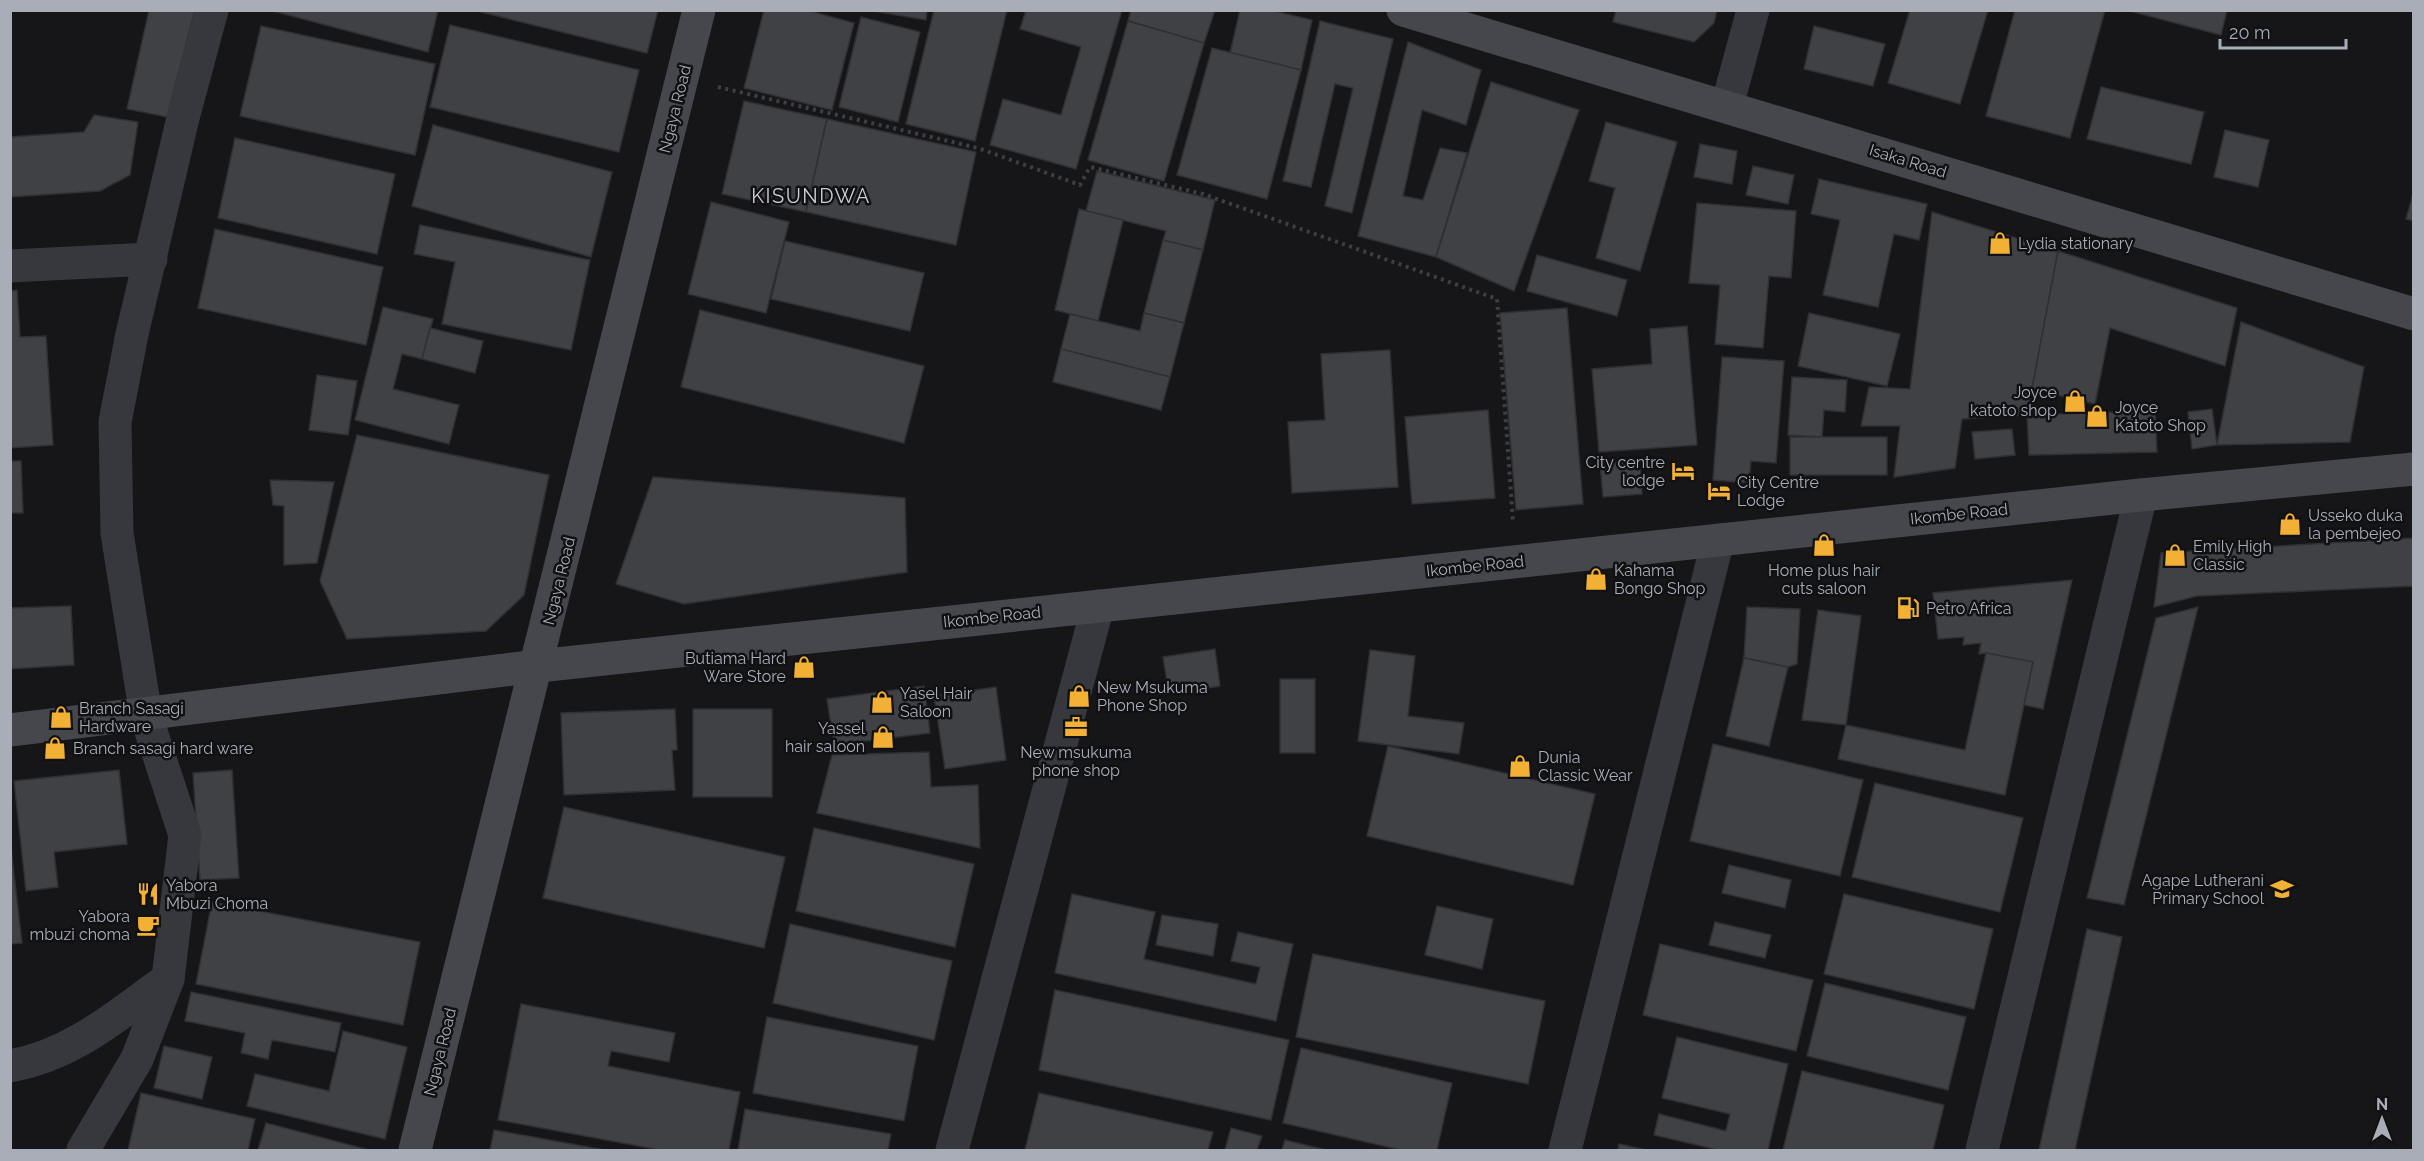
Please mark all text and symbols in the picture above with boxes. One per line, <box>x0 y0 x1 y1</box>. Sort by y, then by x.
scale bar <box>2220 12 2346 50</box>
text: 20 m <box>2229 22 2271 43</box>
street label: Ngaya Road <box>655 63 695 155</box>
street label: Isaka Road <box>1867 140 1949 182</box>
district label: KISUNDWA <box>751 184 871 208</box>
shop icon: Lydia stationary <box>1987 230 2013 256</box>
place label: Lydia stationary <box>2018 234 2133 253</box>
place label: Joyce katoto shop <box>1970 383 2057 420</box>
shop icon: Joyce katoto shop <box>2062 388 2088 414</box>
place label: Joyce Katoto Shop <box>2115 398 2206 435</box>
shop icon: Joyce Katoto Shop <box>2084 403 2110 429</box>
place label: City centre lodge <box>1585 453 1665 490</box>
hotel icon: City centre lodge <box>1670 458 1696 484</box>
place label: City Centre Lodge <box>1737 473 1819 510</box>
hotel icon: City Centre Lodge <box>1706 478 1732 504</box>
street label: Ikombe Road <box>1909 499 2009 529</box>
place label: Usseko duka la pembejeo <box>2308 506 2403 543</box>
shop icon: Usseko duka la pembejeo <box>2277 511 2303 537</box>
shop icon: Home plus hair cuts saloon <box>1811 532 1837 558</box>
street label: Ngaya Road <box>539 535 579 627</box>
place label: Emily High Classic <box>2193 537 2272 574</box>
shop icon: Emily High Classic <box>2162 542 2188 568</box>
street label: Ikombe Road <box>1425 551 1525 581</box>
place label: Kahama Bongo Shop <box>1614 561 1706 598</box>
place label: Home plus hair cuts saloon <box>1768 561 1880 598</box>
shop icon: Kahama Bongo Shop <box>1583 566 1609 592</box>
fuel station icon: Petro Africa <box>1895 595 1921 621</box>
place label: Petro Africa <box>1926 599 2011 618</box>
street label: Ikombe Road <box>942 602 1042 632</box>
place label: Butiama Hard Ware Store <box>685 649 786 686</box>
shop icon: Butiama Hard Ware Store <box>791 654 817 680</box>
place label: New Msukuma Phone Shop <box>1097 678 1208 715</box>
shop icon: New Msukuma Phone Shop <box>1066 683 1092 709</box>
place label: Yasel Hair Saloon <box>900 684 973 721</box>
shop icon: Yasel Hair Saloon <box>869 689 895 715</box>
place label: Branch Sasagi Hardware <box>79 699 184 736</box>
shop icon: Branch Sasagi Hardware <box>48 704 74 730</box>
office icon: New msukuma phone shop <box>1063 714 1089 740</box>
place label: Yassel hair saloon <box>785 719 866 756</box>
shop icon: Yassel hair saloon <box>870 724 896 750</box>
shop icon: Branch sasagi hard ware <box>42 735 68 761</box>
place label: Branch sasagi hard ware <box>73 739 253 758</box>
place label: New msukuma phone shop <box>1020 743 1132 780</box>
place label: Dunia Classic Wear <box>1538 748 1633 785</box>
shop icon: Dunia Classic Wear <box>1507 753 1533 779</box>
place label: Agape Lutherani Primary School <box>2141 871 2265 908</box>
place label: Yabora Mbuzi Choma <box>166 876 268 913</box>
school or university icon: Agape Lutherani Primary School <box>2269 876 2295 902</box>
restaurant icon: Yabora Mbuzi Choma <box>135 881 161 907</box>
place label: Yabora mbuzi choma <box>29 907 130 944</box>
cafe icon: Yabora mbuzi choma <box>135 912 161 938</box>
street label: Ngaya Road <box>420 1006 460 1098</box>
north arrow <box>2352 1089 2412 1149</box>
text: N <box>2376 1095 2388 1114</box>

